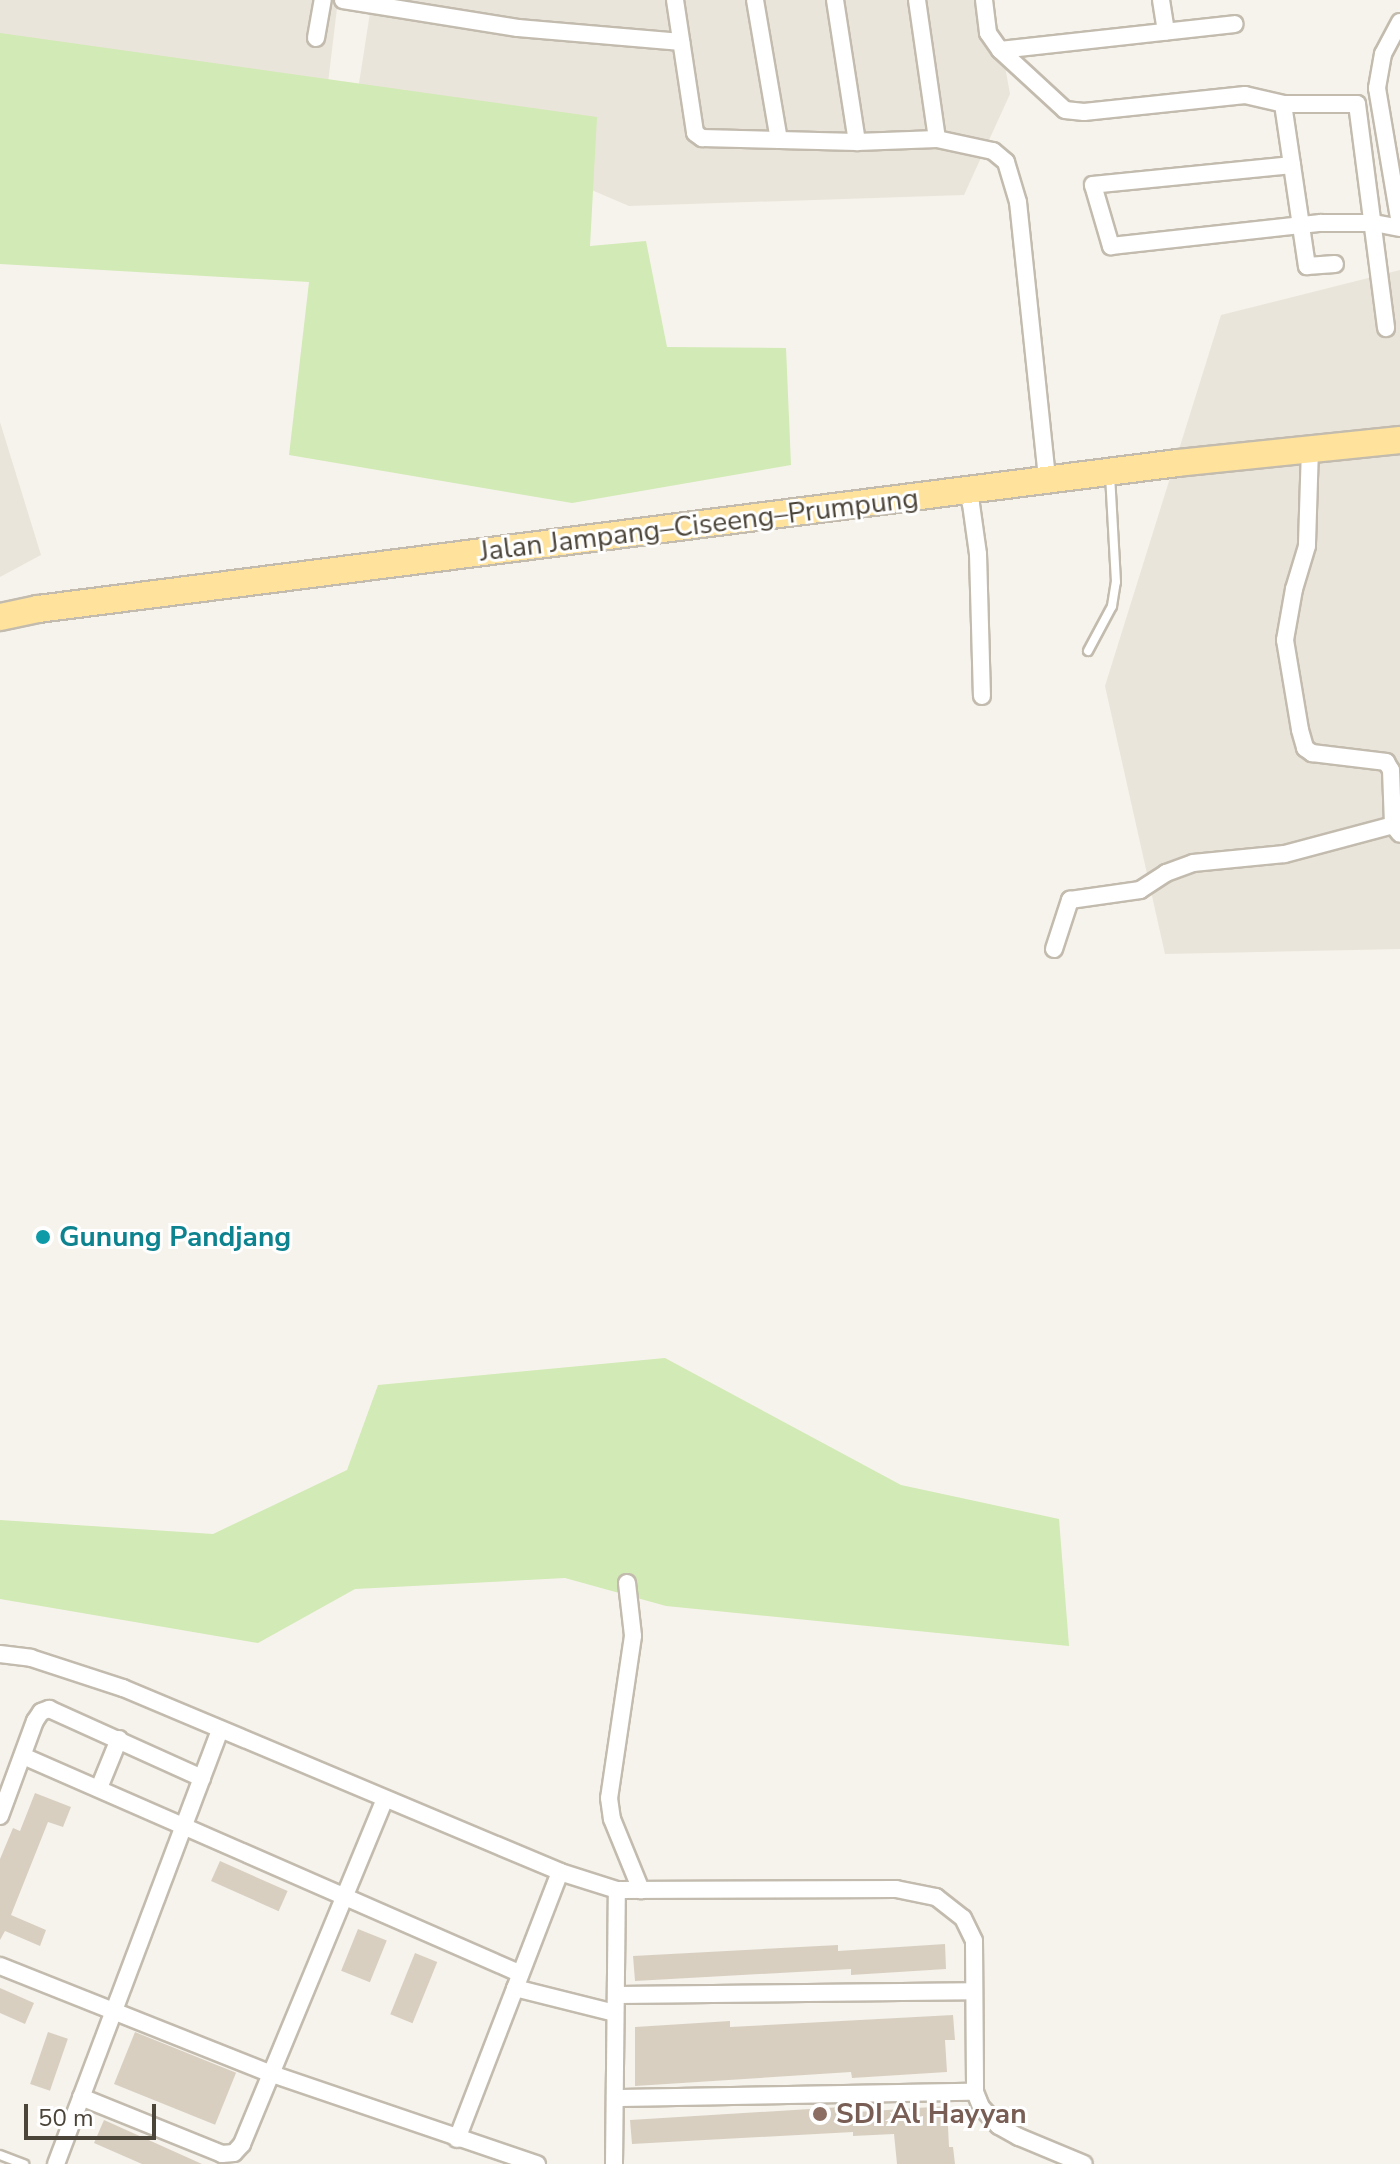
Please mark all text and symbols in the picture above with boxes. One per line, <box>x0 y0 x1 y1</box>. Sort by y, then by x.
street label: Jalan Jampang–Ciseeng–Prumpung <box>478 481 920 569</box>
place label: Gunung Pandjang <box>59 1220 291 1254</box>
marker: Gunung Pandjang <box>34 1228 52 1246</box>
scale bar <box>28 2088 160 2138</box>
place label: SDI Al Hayyan <box>836 2097 1027 2131</box>
text: 50 m <box>38 2102 94 2134</box>
marker: SDI Al Hayyan <box>811 2105 829 2123</box>

